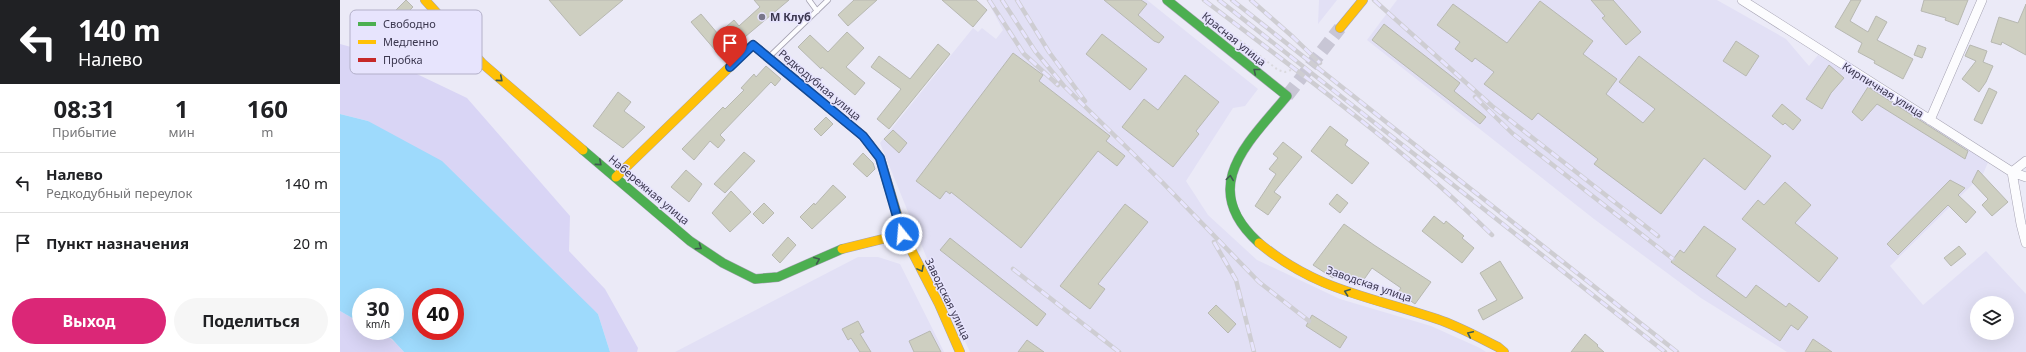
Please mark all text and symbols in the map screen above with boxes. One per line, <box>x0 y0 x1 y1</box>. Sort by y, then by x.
street label: Красная улица <box>1199 8 1269 69</box>
place label: М Клуб <box>770 9 811 24</box>
legend <box>350 10 482 74</box>
text: 140 m <box>78 11 161 49</box>
marker: М Клуб <box>757 12 767 22</box>
icon: left <box>12 16 64 68</box>
text: Свободно <box>383 16 436 31</box>
pin <box>713 26 747 67</box>
icon: arrive <box>719 32 741 54</box>
text: Медленно <box>383 34 438 49</box>
street label: Редкодубная улица <box>776 46 865 124</box>
text: Налево <box>78 47 143 71</box>
text: Пробка <box>383 52 423 67</box>
street label: Кирпичная улица <box>1840 58 1927 121</box>
one-way arrow <box>1254 69 1261 76</box>
one-way arrow <box>495 75 503 82</box>
text: 08:31 <box>53 92 115 125</box>
text: 1 <box>175 92 188 125</box>
text: 160 <box>247 92 288 125</box>
text: Прибытие <box>52 123 117 141</box>
text: мин <box>169 123 195 141</box>
text: m <box>261 123 273 141</box>
street label: Набережная улица <box>606 151 693 228</box>
one-way arrow <box>595 159 602 166</box>
text: Налево <box>46 164 103 184</box>
icon: left <box>12 172 34 194</box>
text: 140 m <box>284 173 328 193</box>
one-way arrow <box>1226 175 1235 181</box>
text: Редкодубный переулок <box>46 184 192 202</box>
position arrow <box>881 213 923 255</box>
icon: arrive <box>12 232 34 254</box>
text: Пункт назначения <box>46 233 189 253</box>
text: 20 m <box>293 233 328 253</box>
one-way arrow <box>695 242 702 250</box>
street label: Заводская улица <box>922 255 975 342</box>
one-way arrow <box>812 257 820 265</box>
street label: Заводская улица <box>1324 262 1414 305</box>
one-way arrow <box>916 265 923 272</box>
speed limit sign: 40 <box>412 288 464 340</box>
one-way arrow <box>1344 288 1351 296</box>
text: 30 <box>367 295 389 322</box>
map controls <box>1970 296 2014 340</box>
button: layers <box>1970 296 2014 340</box>
button: Выход <box>12 298 166 344</box>
button: Поделиться <box>174 298 328 344</box>
text: km/h <box>366 317 390 331</box>
one-way arrow <box>1467 331 1475 339</box>

